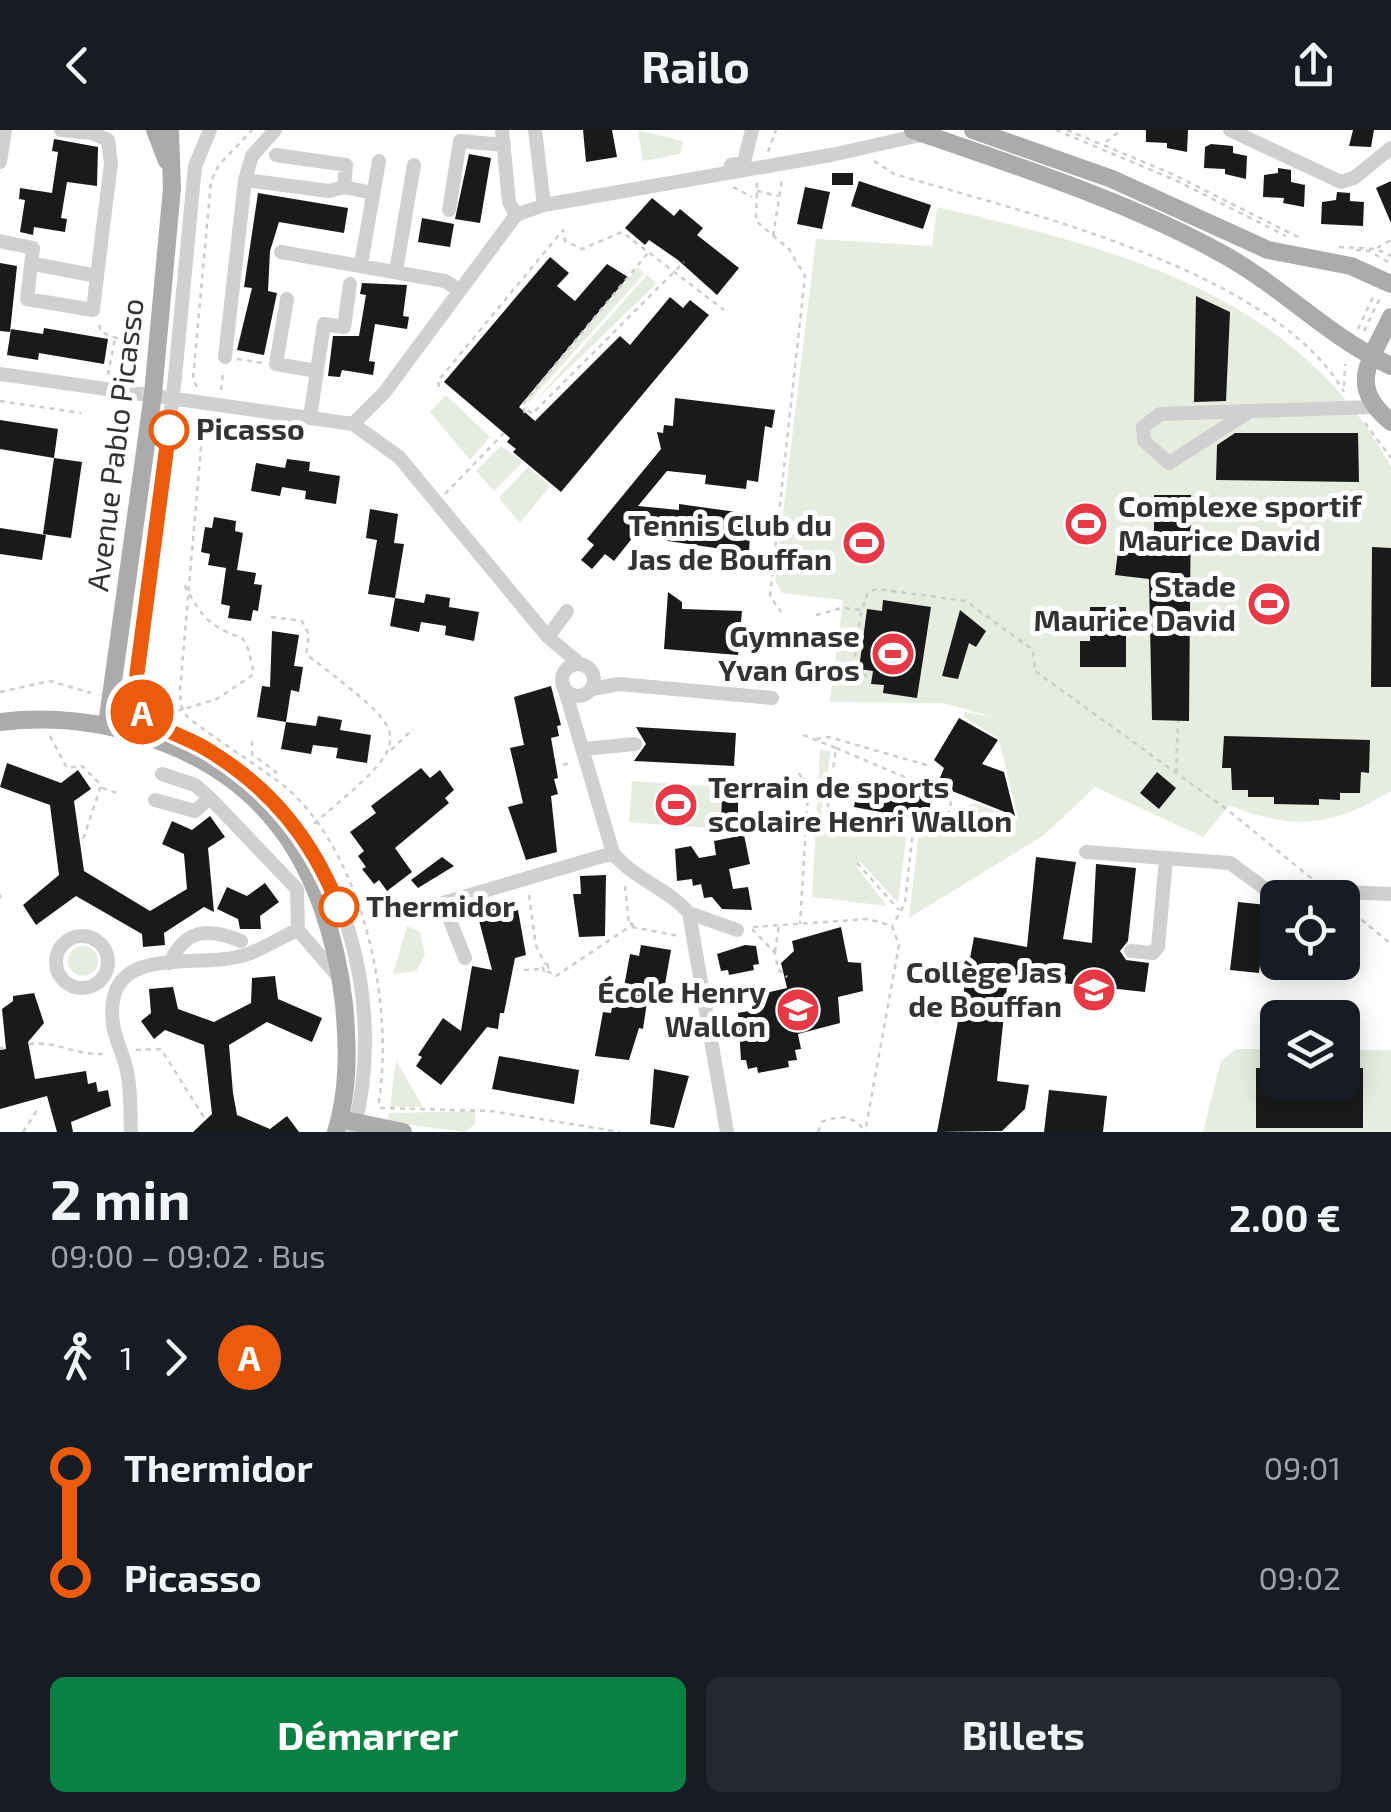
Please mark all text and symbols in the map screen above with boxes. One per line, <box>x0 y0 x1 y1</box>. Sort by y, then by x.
icon: back <box>50 38 105 93</box>
text: Railo <box>641 38 750 92</box>
icon: share <box>1286 38 1341 93</box>
street label: Avenue Pablo Picasso <box>78 296 150 593</box>
place label: Picasso <box>196 410 305 446</box>
marker: Picasso <box>150 411 188 449</box>
place label: Complexe sportif Maurice David <box>1118 487 1362 557</box>
sports icon: Complexe sportif Maurice David <box>1063 501 1109 547</box>
place label: Tennis Club du Jas de Bouffan <box>628 506 832 576</box>
sports icon: Tennis Club du Jas de Bouffan <box>841 520 887 566</box>
place label: Stade Maurice David <box>1033 567 1236 637</box>
sports icon: Stade Maurice David <box>1246 581 1292 627</box>
place label: Gymnase Yvan Gros <box>718 617 860 687</box>
sports icon: Gymnase Yvan Gros <box>870 631 916 677</box>
line badge: A <box>110 680 174 744</box>
text: A <box>131 691 153 733</box>
place label: Terrain de sports scolaire Henri Wallon <box>708 768 1012 838</box>
sports icon: Terrain de sports scolaire Henri Wallon <box>653 782 699 828</box>
map controls <box>1260 880 1360 1100</box>
button: locate <box>1260 880 1360 980</box>
place label: Thermidor <box>366 887 515 923</box>
marker: Thermidor <box>320 888 358 926</box>
place label: Collège Jas de Bouffan <box>906 953 1062 1023</box>
school or university icon: Collège Jas de Bouffan <box>1071 967 1117 1013</box>
place label: École Henry Wallon <box>597 973 766 1043</box>
school or university icon: École Henry Wallon <box>775 987 821 1033</box>
button: layers <box>1260 1000 1360 1100</box>
text: 2 min <box>50 1165 191 1231</box>
text: 2.00 € <box>1229 1194 1341 1240</box>
text: 09:00 – 09:02 · Bus <box>50 1236 326 1274</box>
icon: walk <box>50 1330 105 1385</box>
icon: forward <box>148 1330 203 1385</box>
text: A <box>238 1336 261 1378</box>
text: 1 <box>120 1338 133 1376</box>
text: Thermidor <box>124 1444 313 1490</box>
text: 09:01 <box>1264 1448 1341 1486</box>
text: Picasso <box>124 1554 262 1600</box>
text: 09:02 <box>1259 1558 1341 1596</box>
button: Démarrer <box>50 1677 686 1792</box>
button: Billets <box>706 1677 1341 1792</box>

